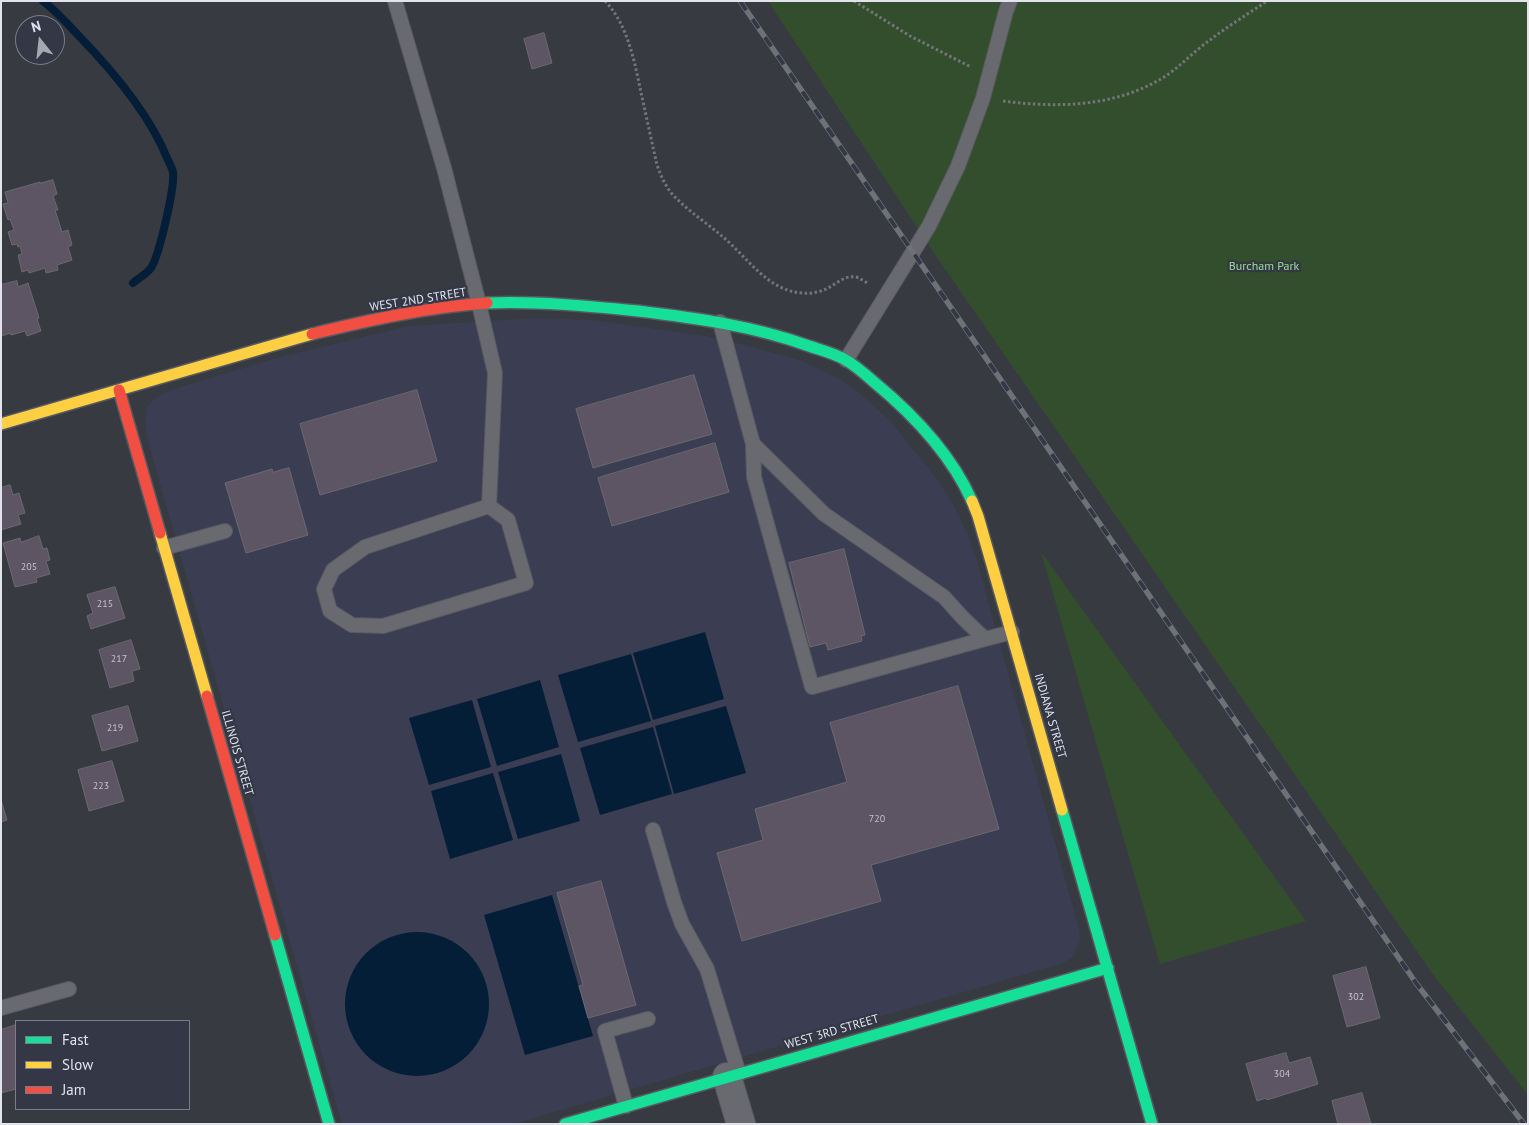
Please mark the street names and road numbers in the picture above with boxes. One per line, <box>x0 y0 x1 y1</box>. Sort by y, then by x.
street label: WEST 2ND STREET <box>368 285 468 315</box>
street label: INDIANA STREET <box>1031 672 1069 760</box>
street label: ILLINOIS STREET <box>218 709 256 797</box>
street label: WEST 3RD STREET <box>783 1012 881 1052</box>

